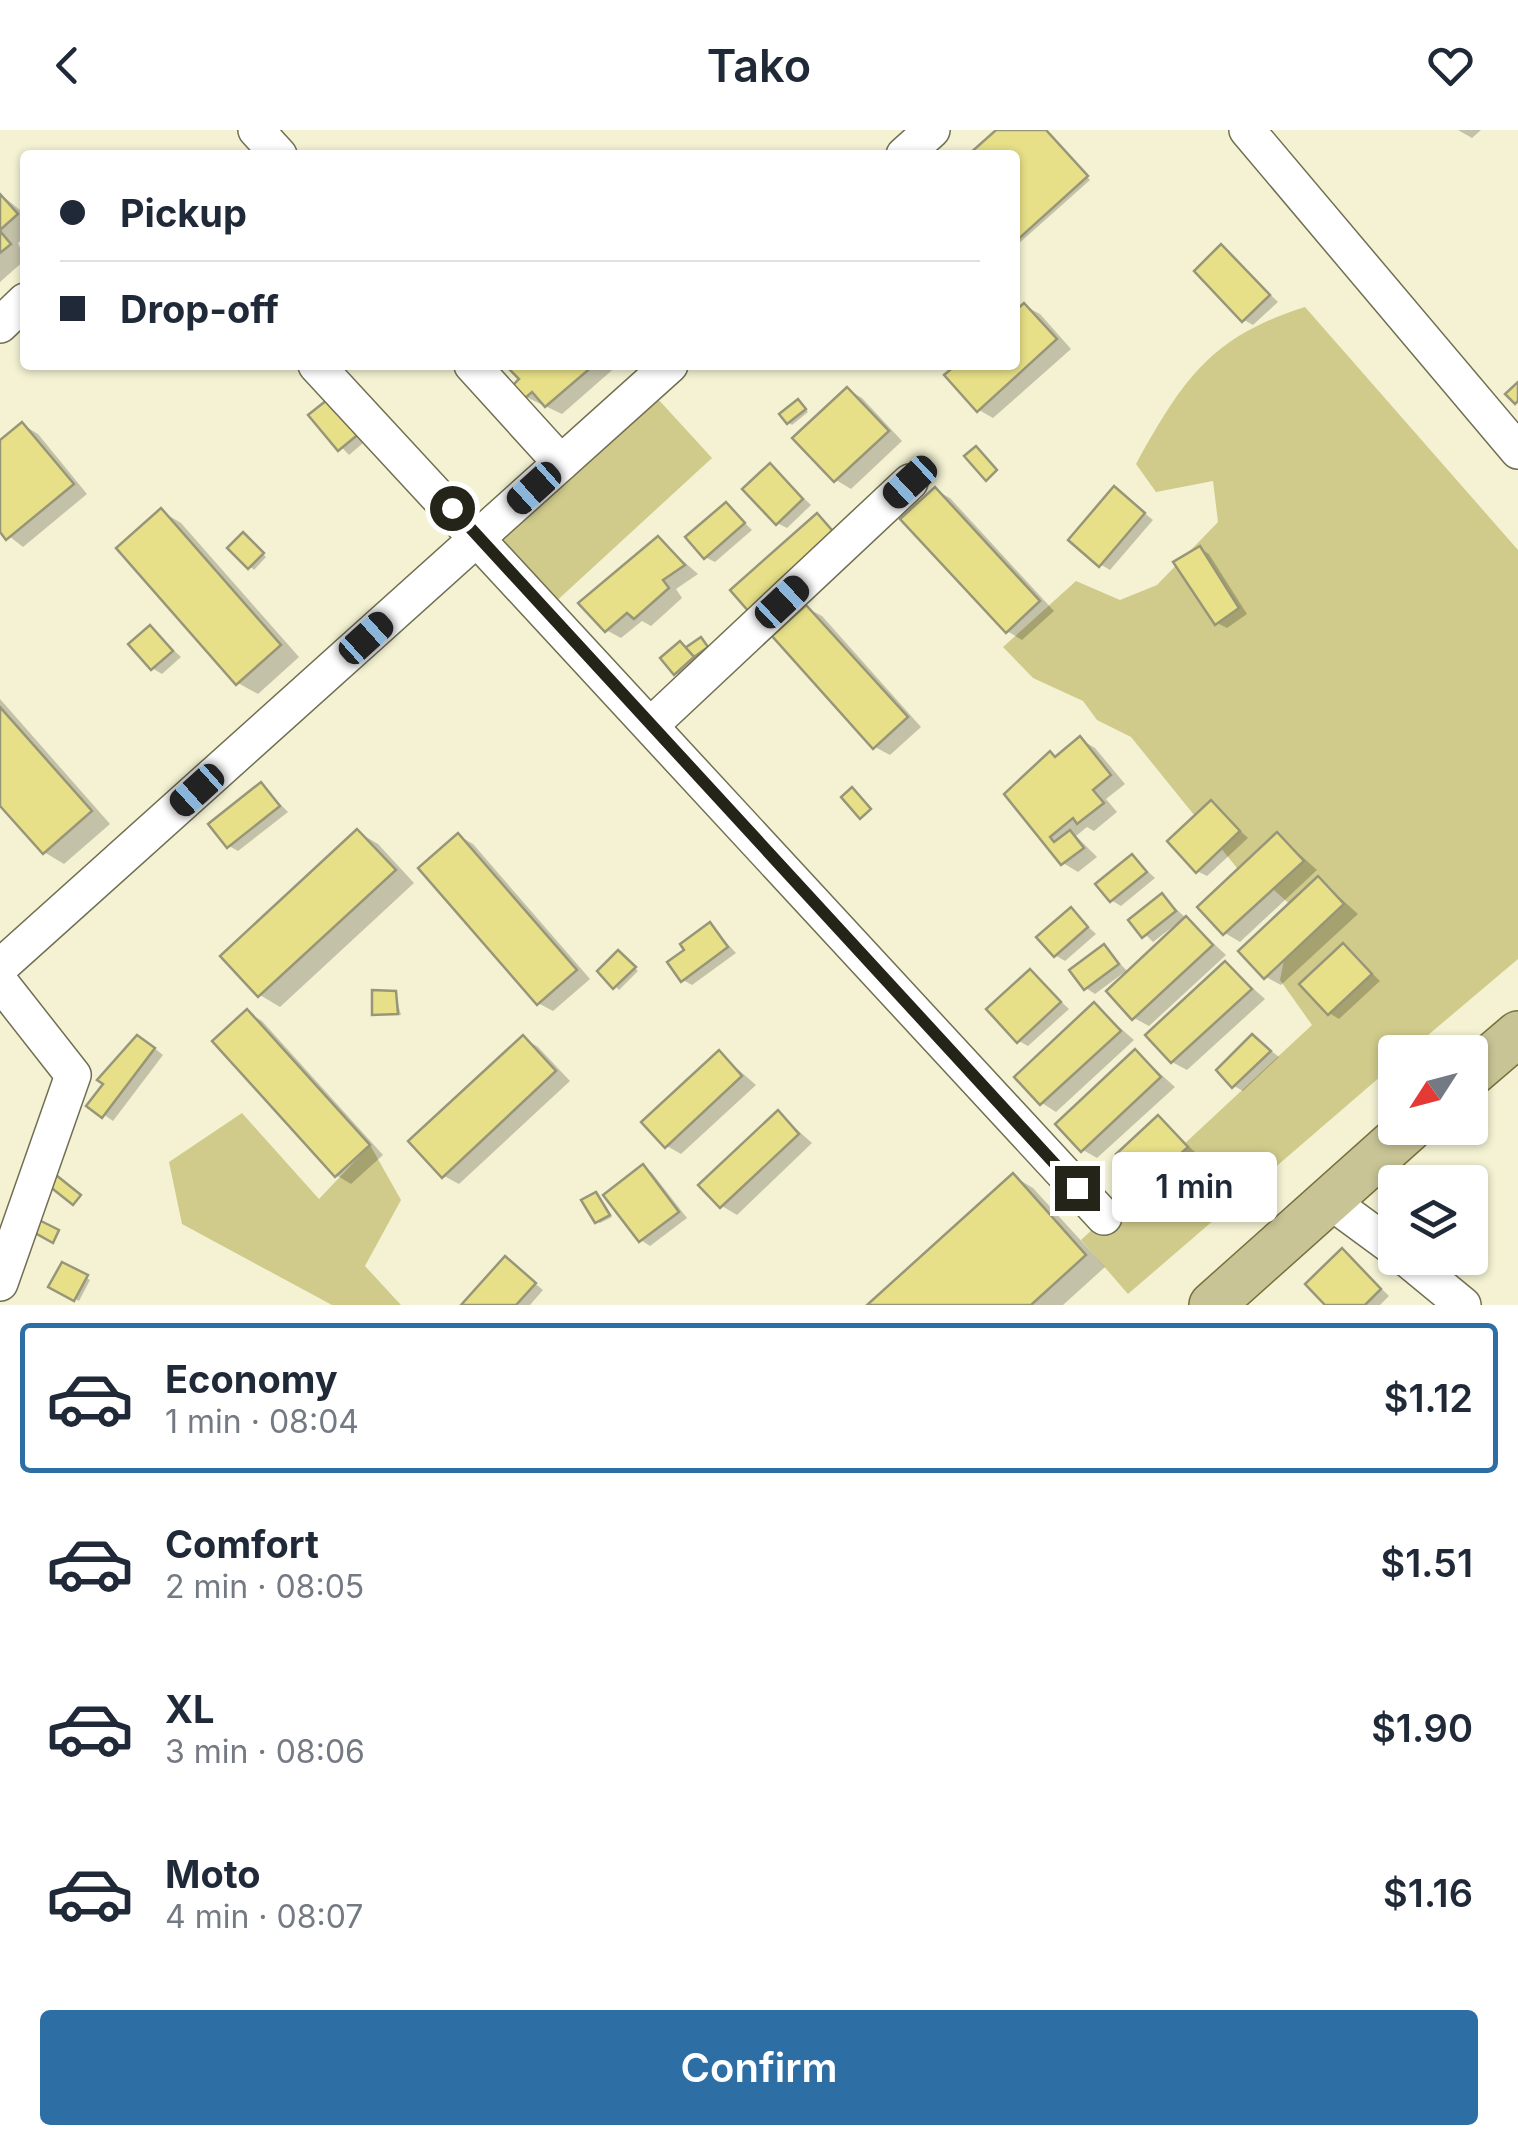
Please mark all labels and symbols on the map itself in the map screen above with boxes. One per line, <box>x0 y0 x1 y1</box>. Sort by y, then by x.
car <box>878 451 942 513</box>
car <box>502 457 566 519</box>
route start <box>430 486 475 531</box>
car <box>750 571 814 633</box>
car <box>334 607 398 669</box>
car <box>165 759 229 821</box>
north arrow <box>1378 1035 1488 1145</box>
callout: 1 min <box>1112 1153 1277 1223</box>
route end <box>1055 1166 1100 1211</box>

